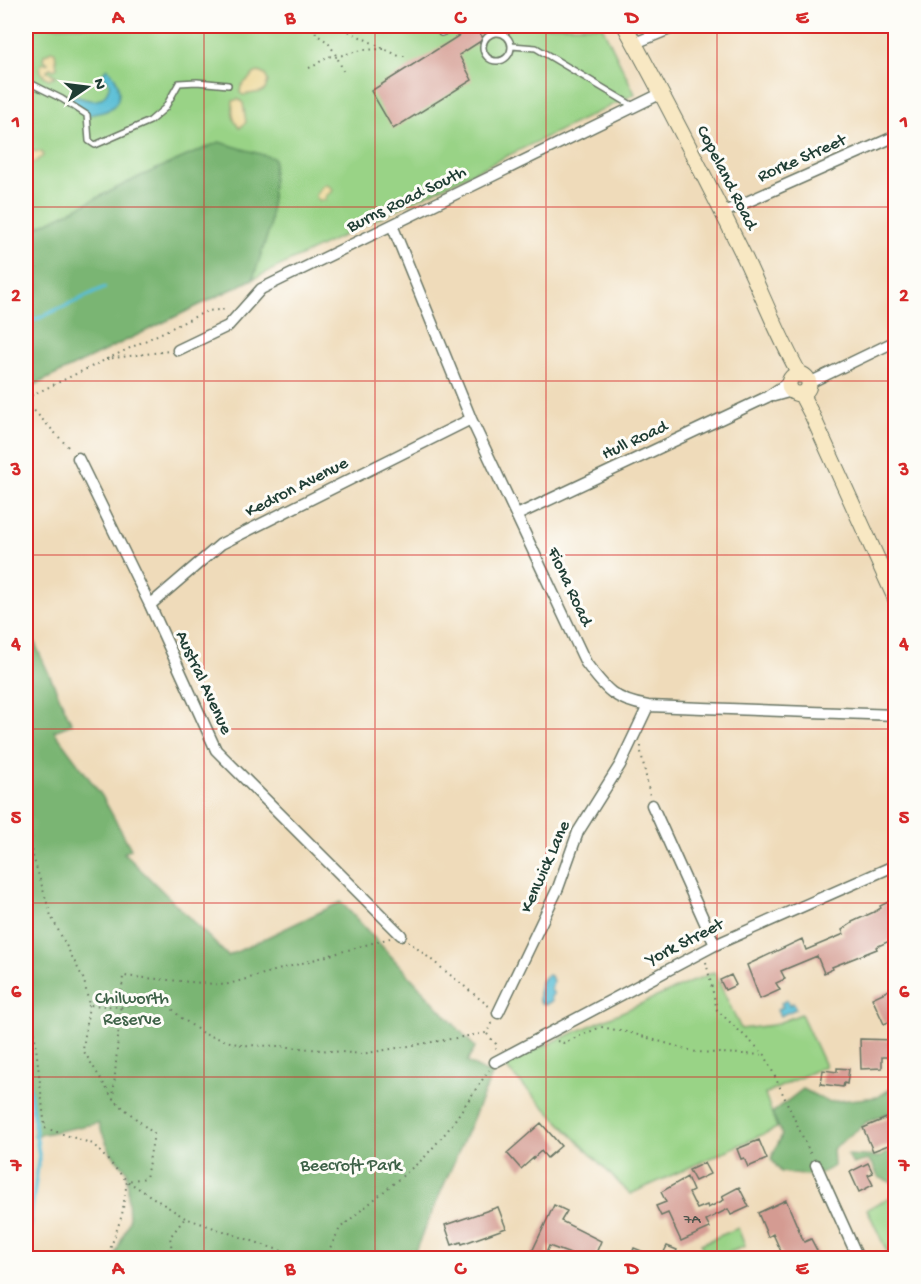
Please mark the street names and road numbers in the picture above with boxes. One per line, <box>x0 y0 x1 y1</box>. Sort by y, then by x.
street label: Copeland Road <box>691 122 762 235</box>
street label: Rorke Street <box>754 129 851 188</box>
street label: Burns Road South <box>343 162 470 238</box>
street label: Hull Road <box>599 416 673 465</box>
street label: Kedron Avenue <box>242 453 352 523</box>
street label: Fiona Road <box>541 543 597 631</box>
street label: Austral Avenue <box>170 628 236 739</box>
street label: Kenwick Lane <box>516 817 576 916</box>
street label: York Street <box>641 914 729 972</box>

